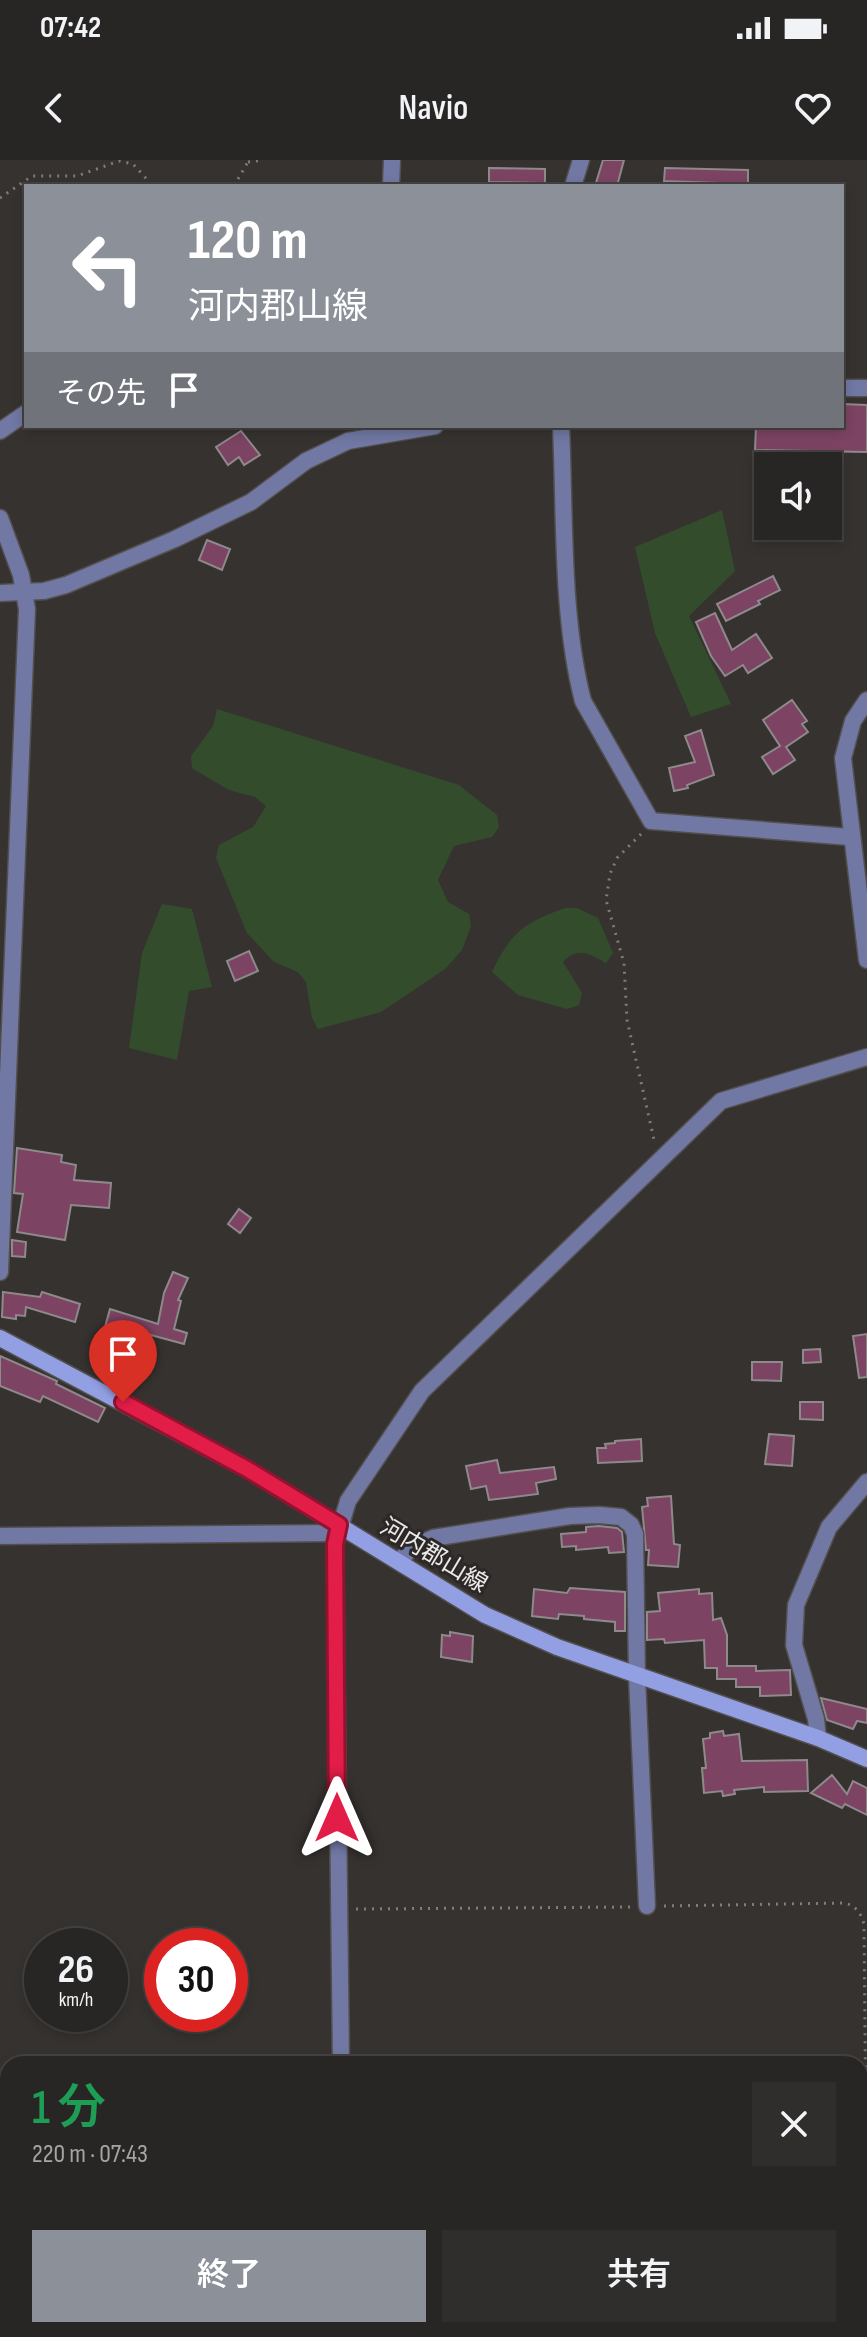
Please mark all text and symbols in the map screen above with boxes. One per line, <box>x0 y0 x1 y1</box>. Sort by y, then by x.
text: 07:42 <box>40 10 101 46</box>
icon: back <box>32 86 76 130</box>
icon: heart <box>791 86 835 130</box>
text: Navio <box>399 87 468 130</box>
text: 120 m <box>188 208 308 275</box>
icon: left <box>56 216 160 320</box>
text: 河内郡山線 <box>188 286 368 329</box>
icon: arrive <box>162 368 206 412</box>
text: その先 <box>56 376 146 412</box>
map controls <box>754 452 842 540</box>
button: sound <box>754 452 842 540</box>
pin <box>89 1320 157 1402</box>
icon: arrive <box>101 1332 145 1376</box>
street label: 河内郡山線 <box>375 1512 493 1599</box>
position arrow <box>295 1776 379 1860</box>
speed limit sign: 30 <box>144 1928 248 2032</box>
text: 26 <box>58 1946 94 1994</box>
text: km/h <box>59 1988 93 2012</box>
text: 1 分 <box>32 2080 106 2137</box>
button: close <box>752 2082 836 2166</box>
text: 220 m · 07:43 <box>32 2139 148 2170</box>
button: 終了 <box>32 2230 426 2322</box>
button: 共有 <box>442 2230 836 2322</box>

